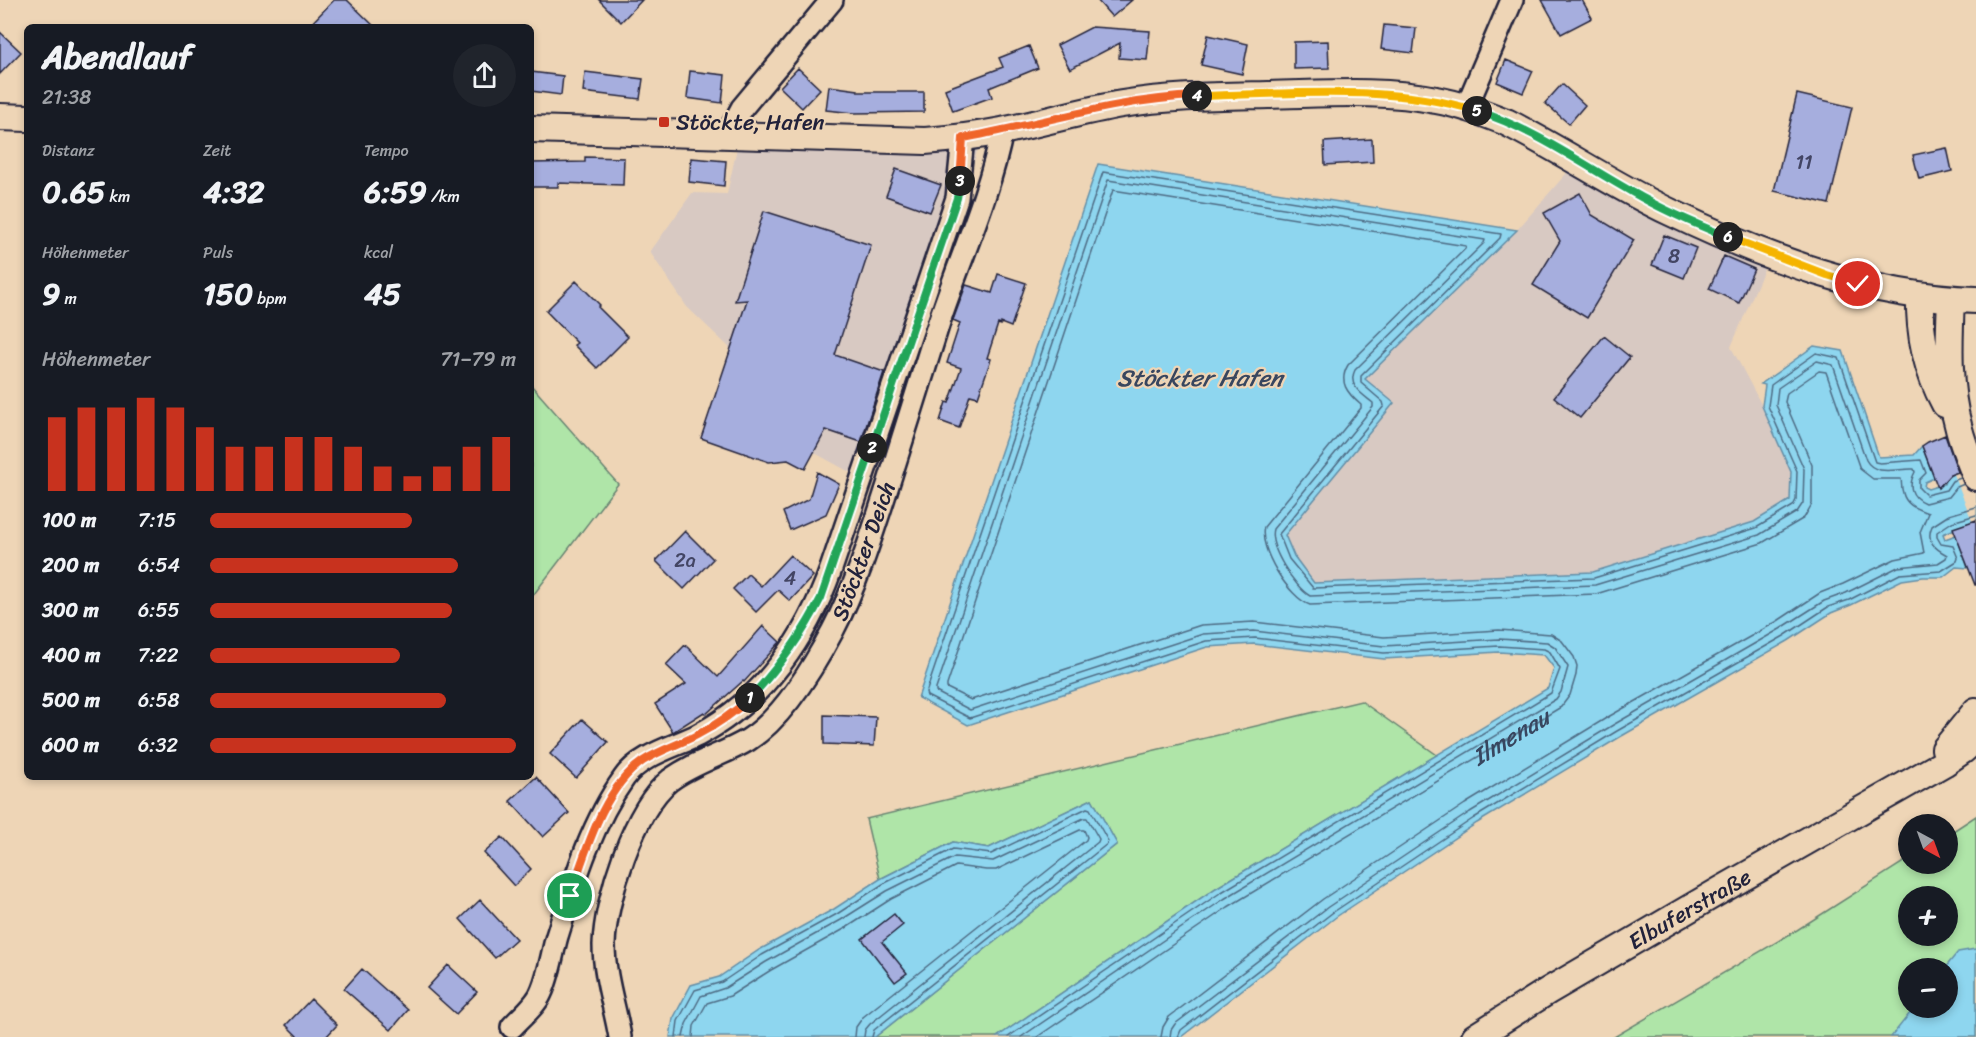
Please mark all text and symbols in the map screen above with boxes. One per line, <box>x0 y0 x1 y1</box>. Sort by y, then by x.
text: Abendlauf <box>42 28 192 86</box>
button: share <box>453 44 516 107</box>
text: 21:38 <box>42 80 91 115</box>
pin: 4 <box>1182 81 1212 111</box>
text: 4 <box>1192 81 1202 110</box>
pin: 5 <box>1462 96 1492 126</box>
text: 5 <box>1472 96 1482 125</box>
place label: Stöckte, Hafen <box>676 103 825 142</box>
marker: Stöckte, Hafen <box>657 115 671 129</box>
text: Distanz <box>42 136 95 165</box>
text: Zeit <box>203 136 231 165</box>
text: Tempo <box>364 136 409 165</box>
house number: 11 <box>1795 145 1813 180</box>
text: 0.65 <box>42 165 105 219</box>
text: 4:32 <box>203 165 265 219</box>
text: 6:59 <box>364 165 427 219</box>
pin: 3 <box>945 166 975 196</box>
text: 3 <box>956 166 964 195</box>
text: km <box>105 182 130 211</box>
text: /km <box>427 182 460 211</box>
pin: 6 <box>1713 222 1743 252</box>
text: 6 <box>1723 222 1733 251</box>
text: Höhenmeter <box>42 238 128 267</box>
text: Puls <box>203 238 233 267</box>
text: kcal <box>364 238 393 267</box>
house number: 8 <box>1668 239 1680 274</box>
pin <box>1832 258 1883 309</box>
text: 9 <box>42 267 60 321</box>
text: 150 <box>203 267 253 321</box>
text: 45 <box>364 267 401 321</box>
icon: check <box>1841 267 1874 300</box>
text: m <box>60 284 77 313</box>
text: bpm <box>253 284 287 313</box>
text: Höhenmeter <box>42 342 150 377</box>
text: 71–79 m <box>440 342 516 377</box>
water label: Stöckter Hafen <box>1117 357 1286 399</box>
pin: 2 <box>857 433 887 463</box>
text: 2 <box>867 433 877 462</box>
street label: Stöckter Deich <box>820 476 907 626</box>
text: 100 m <box>42 503 96 538</box>
text: 7:15 <box>138 503 176 538</box>
house number: 2a <box>674 543 696 578</box>
text: 200 m <box>42 548 99 583</box>
text: 6:54 <box>138 548 180 583</box>
house number: 4 <box>784 561 796 596</box>
text: 300 m <box>42 593 99 628</box>
text: 6:55 <box>138 593 180 628</box>
text: 400 m <box>42 638 100 673</box>
text: 7:22 <box>138 638 179 673</box>
text: 500 m <box>42 683 100 718</box>
text: 6:58 <box>138 683 180 718</box>
pin: 1 <box>735 683 765 713</box>
text: 1 <box>747 683 753 712</box>
water label: Ilmenau <box>1463 696 1561 778</box>
text: 600 m <box>42 728 99 763</box>
text: 6:32 <box>138 728 178 763</box>
north arrow <box>1898 814 1958 874</box>
map controls <box>1898 814 1958 1018</box>
street label: Elbuferstraße <box>1620 858 1759 960</box>
pin <box>544 870 595 921</box>
icon: arrive <box>553 879 586 912</box>
button: + <box>1898 886 1958 946</box>
button: − <box>1898 958 1958 1018</box>

